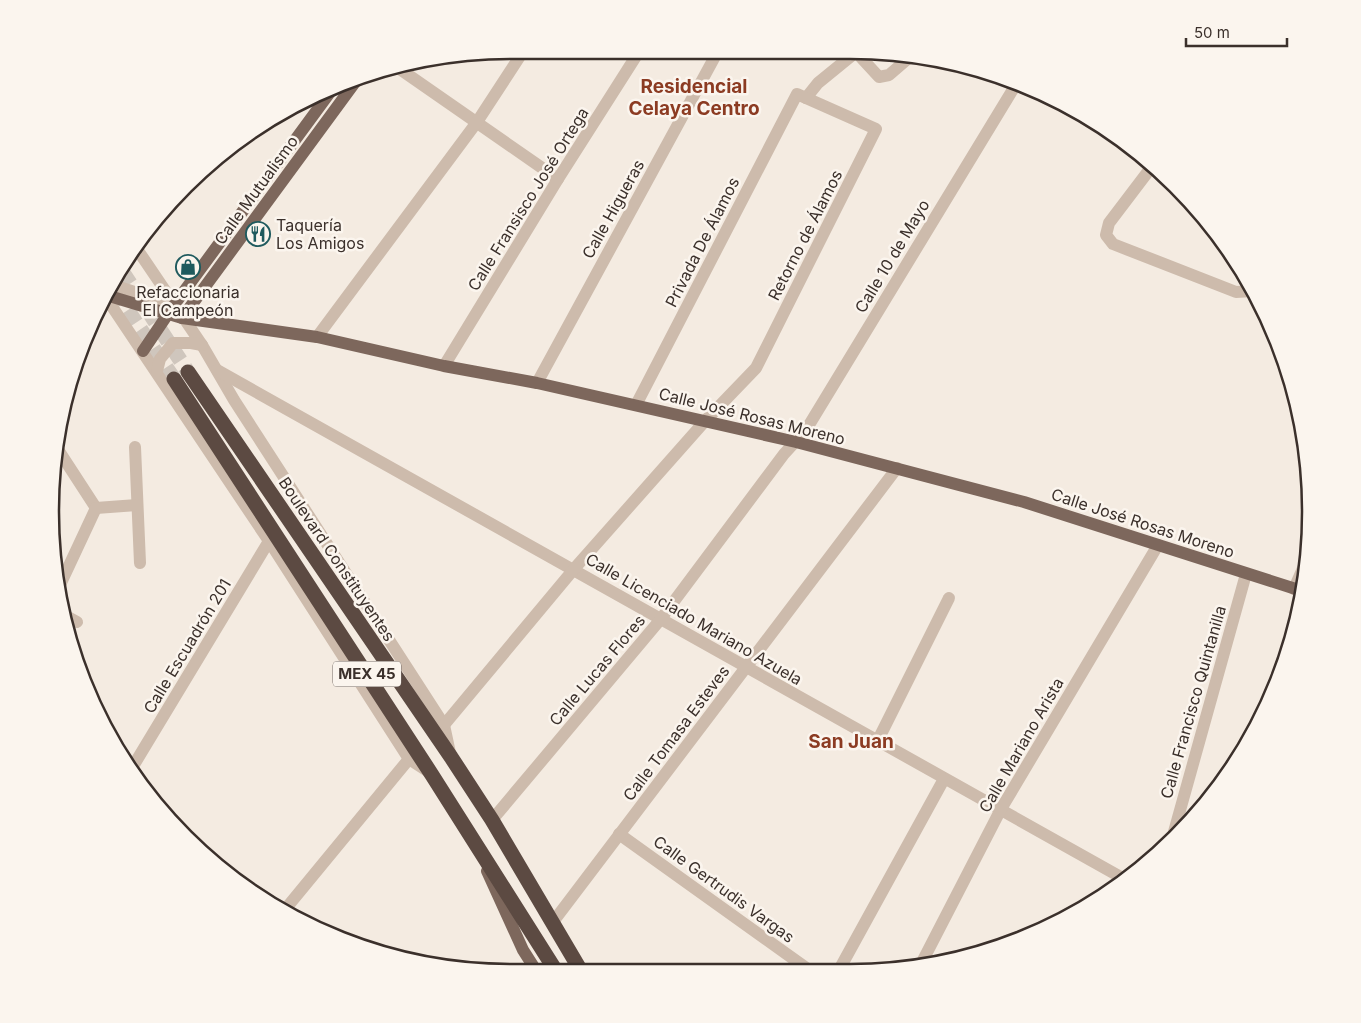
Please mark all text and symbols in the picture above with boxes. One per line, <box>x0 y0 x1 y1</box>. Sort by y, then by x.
scale bar <box>1186 15 1287 47</box>
text: 50 m <box>1194 23 1230 42</box>
district label: Residencial Celaya Centro <box>628 75 760 120</box>
street label: Calle Fransisco José Ortega <box>463 104 593 294</box>
street label: Calle Mutualismo <box>210 132 302 248</box>
street label: Calle Higueras <box>578 156 648 262</box>
street label: Retorno de Álamos <box>764 167 846 303</box>
street label: Privada De Álamos <box>661 174 743 310</box>
street label: Calle 10 de Mayo <box>850 196 934 316</box>
place label: Taquería Los Amigos <box>276 215 364 253</box>
restaurant icon: Taquería Los Amigos <box>245 221 271 247</box>
shop icon: Refaccionaria El Campeón <box>175 254 201 280</box>
place label: Refaccionaria El Campeón <box>136 282 240 320</box>
street label: Calle José Rosas Moreno <box>657 383 847 449</box>
street label: Boulevard Constituyentes <box>275 473 399 645</box>
street label: Calle José Rosas Moreno <box>1049 484 1237 562</box>
street label: Calle Licenciado Mariano Azuela <box>582 549 806 689</box>
street label: Calle Escuadrón 201 <box>139 575 235 717</box>
street label: Calle Francisco Quintanilla <box>1156 603 1230 801</box>
street label: Calle Lucas Flores <box>545 611 649 729</box>
street label: Calle Tomasa Esteves <box>619 661 733 805</box>
road number: MEX 45 <box>333 662 401 686</box>
street label: Calle Mariano Arista <box>974 674 1068 816</box>
district label: San Juan <box>808 730 894 753</box>
street label: Calle Gertrudis Vargas <box>650 831 798 947</box>

